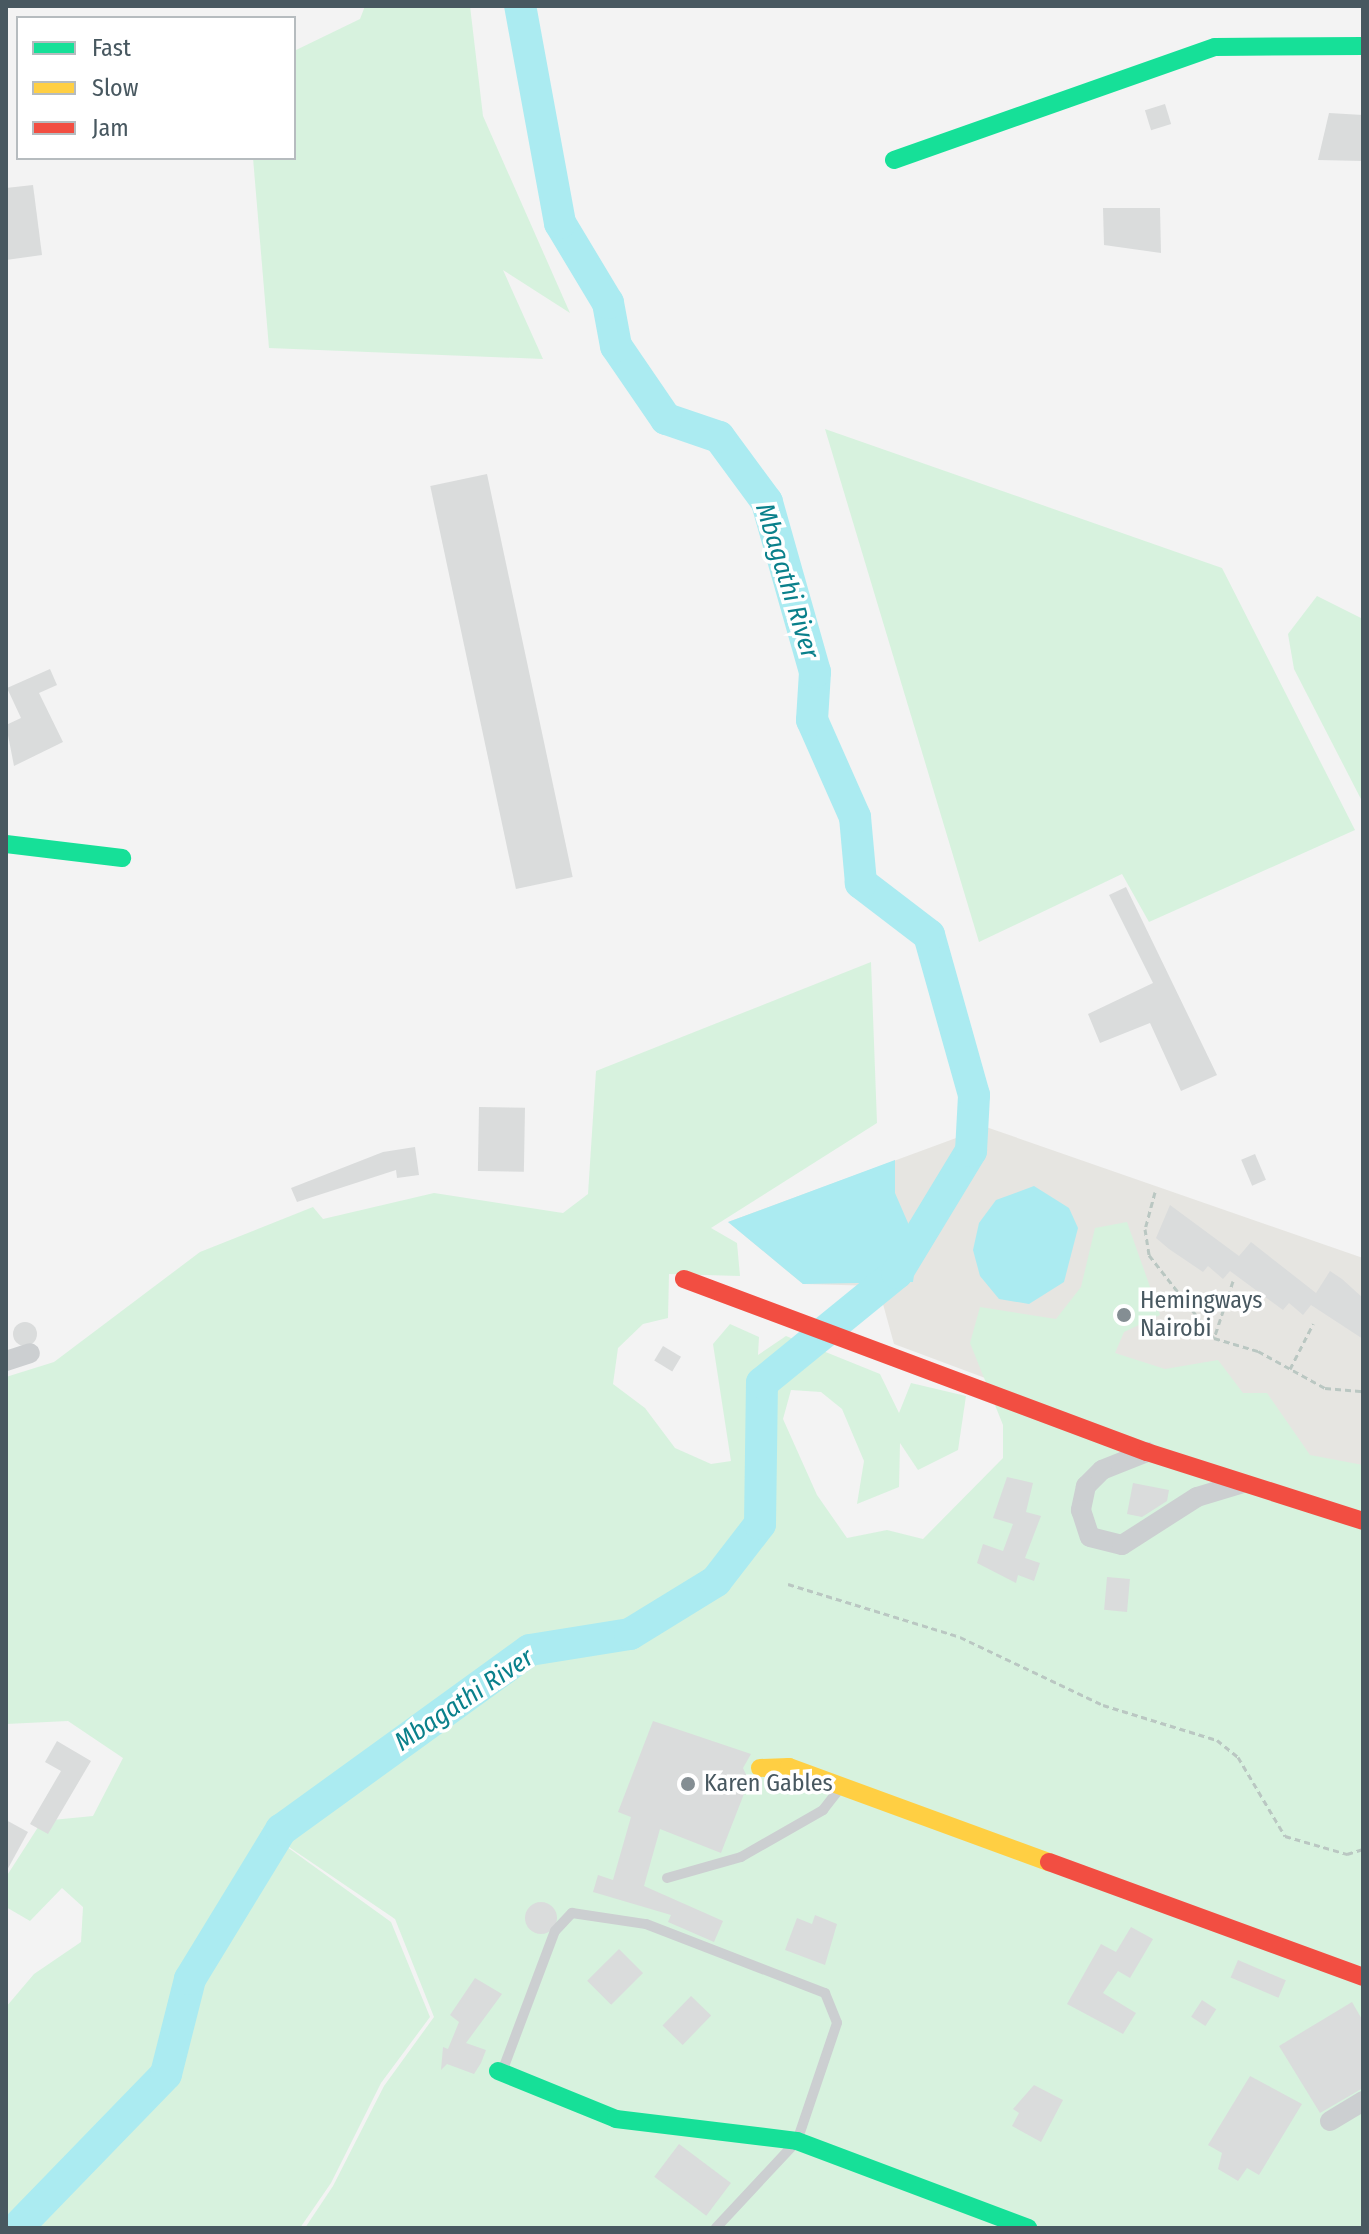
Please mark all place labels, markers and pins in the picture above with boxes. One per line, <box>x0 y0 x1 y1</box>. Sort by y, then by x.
place label: Hemingways Nairobi <box>1140 1287 1262 1343</box>
marker: Hemingways Nairobi <box>1115 1306 1133 1324</box>
place label: Karen Gables <box>704 1770 833 1798</box>
marker: Karen Gables <box>679 1775 697 1793</box>

